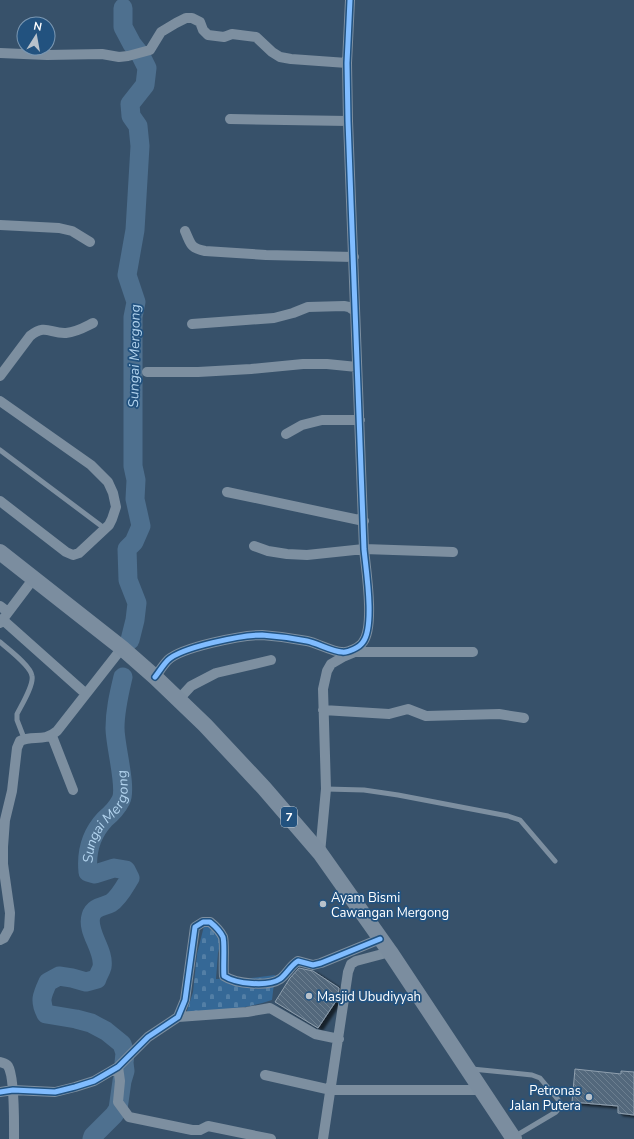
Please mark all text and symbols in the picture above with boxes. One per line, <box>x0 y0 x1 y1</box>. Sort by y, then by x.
north arrow <box>16 16 56 56</box>
text: N <box>32 19 43 35</box>
water label: Sungai Mergong <box>124 304 145 408</box>
water label: Sungai Mergong <box>78 769 133 864</box>
road number: 7 <box>281 807 297 827</box>
place label: Ayam Bismi Cawangan Mergong <box>331 889 449 922</box>
marker: Ayam Bismi Cawangan Mergong <box>318 899 328 909</box>
place label: Masjid Ubudiyyah <box>317 988 421 1006</box>
marker: Masjid Ubudiyyah <box>304 991 314 1001</box>
place label: Petronas Jalan Putera <box>509 1082 581 1115</box>
marker: Petronas Jalan Putera <box>584 1092 594 1102</box>

